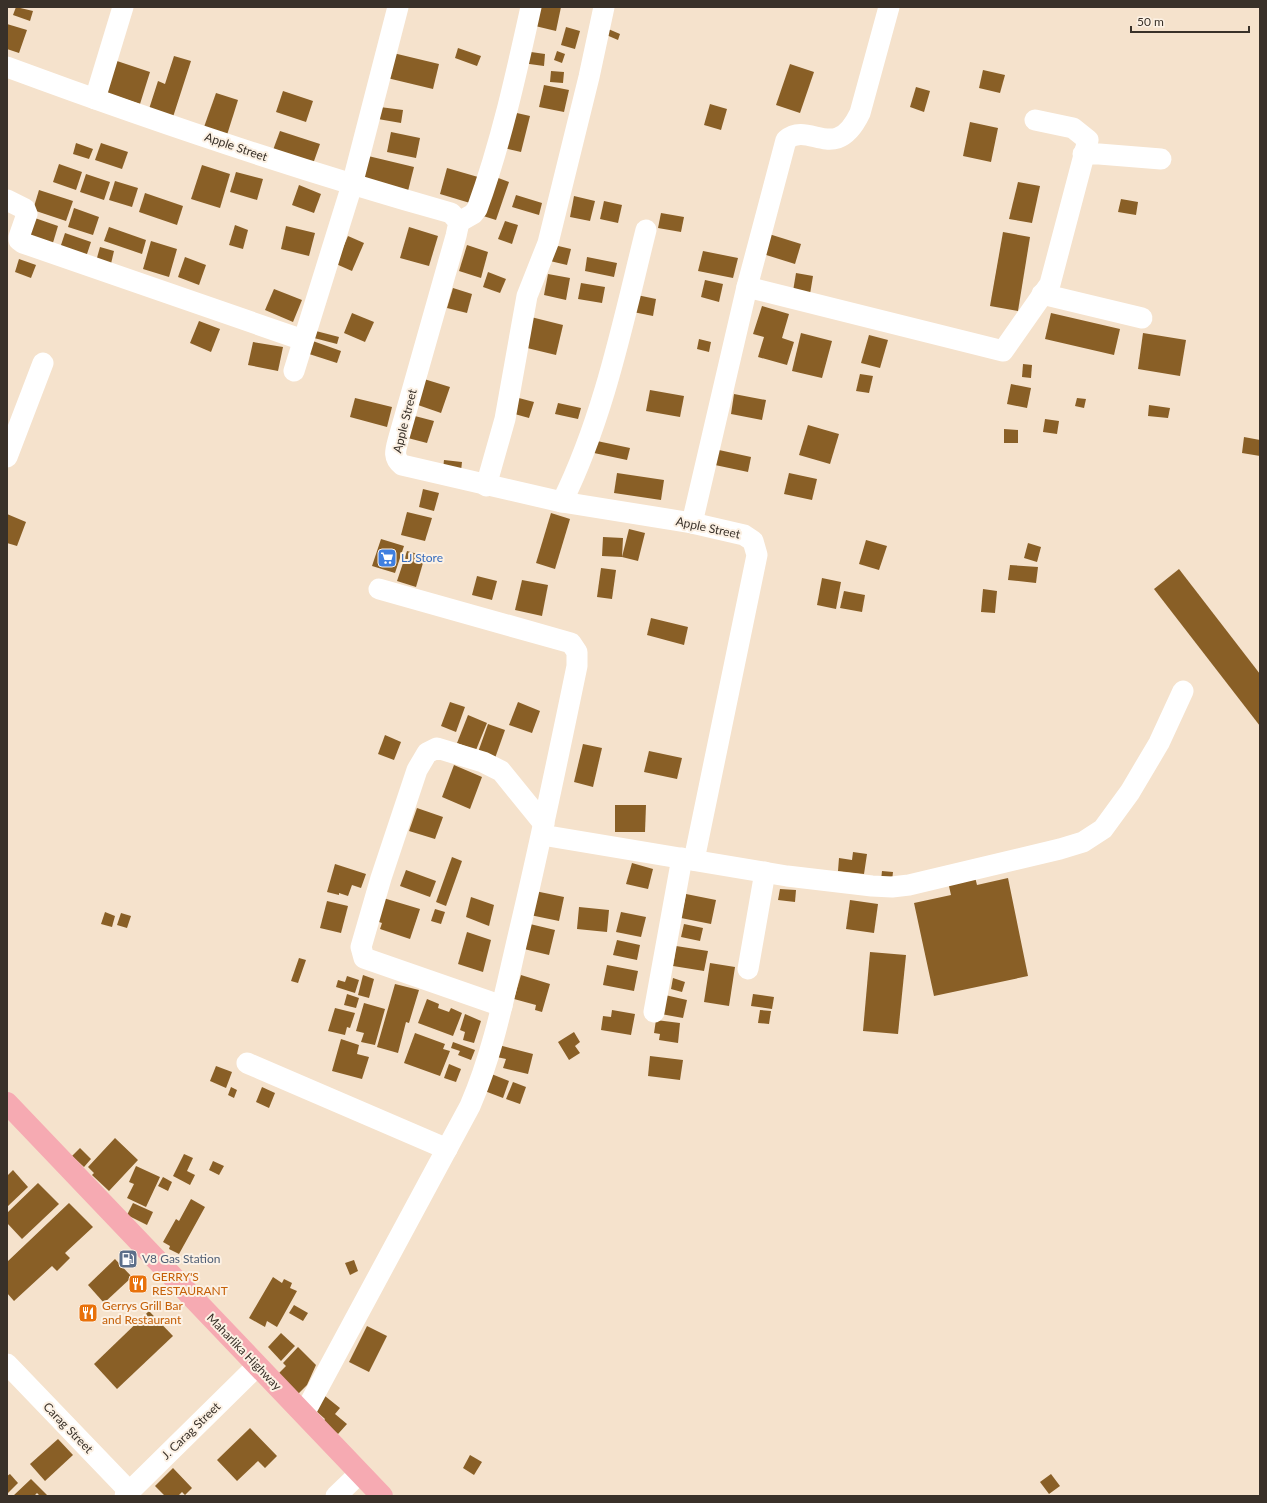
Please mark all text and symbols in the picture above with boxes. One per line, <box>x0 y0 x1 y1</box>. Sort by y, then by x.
scale bar <box>1131 8 1249 34</box>
text: 50 m <box>1137 14 1164 29</box>
street label: Apple Street <box>203 129 270 164</box>
street label: Apple Street <box>389 387 420 454</box>
street label: Apple Street <box>675 513 742 542</box>
supermarket icon: LJ Store <box>376 547 398 569</box>
place label: LJ Store <box>401 550 443 565</box>
fuel station icon: V8 Gas Station <box>117 1248 139 1270</box>
place label: V8 Gas Station <box>142 1251 220 1266</box>
place label: GERRY'S RESTAURANT <box>152 1269 228 1298</box>
restaurant icon: GERRY'S RESTAURANT <box>127 1273 149 1295</box>
place label: Gerrys Grill Bar and Restaurant <box>102 1298 183 1327</box>
restaurant icon: Gerrys Grill Bar and Restaurant <box>77 1302 99 1324</box>
street label: Maharlika Highway <box>204 1310 285 1394</box>
street label: J. Carag Street <box>158 1398 224 1462</box>
street label: Carag Street <box>40 1399 97 1457</box>

